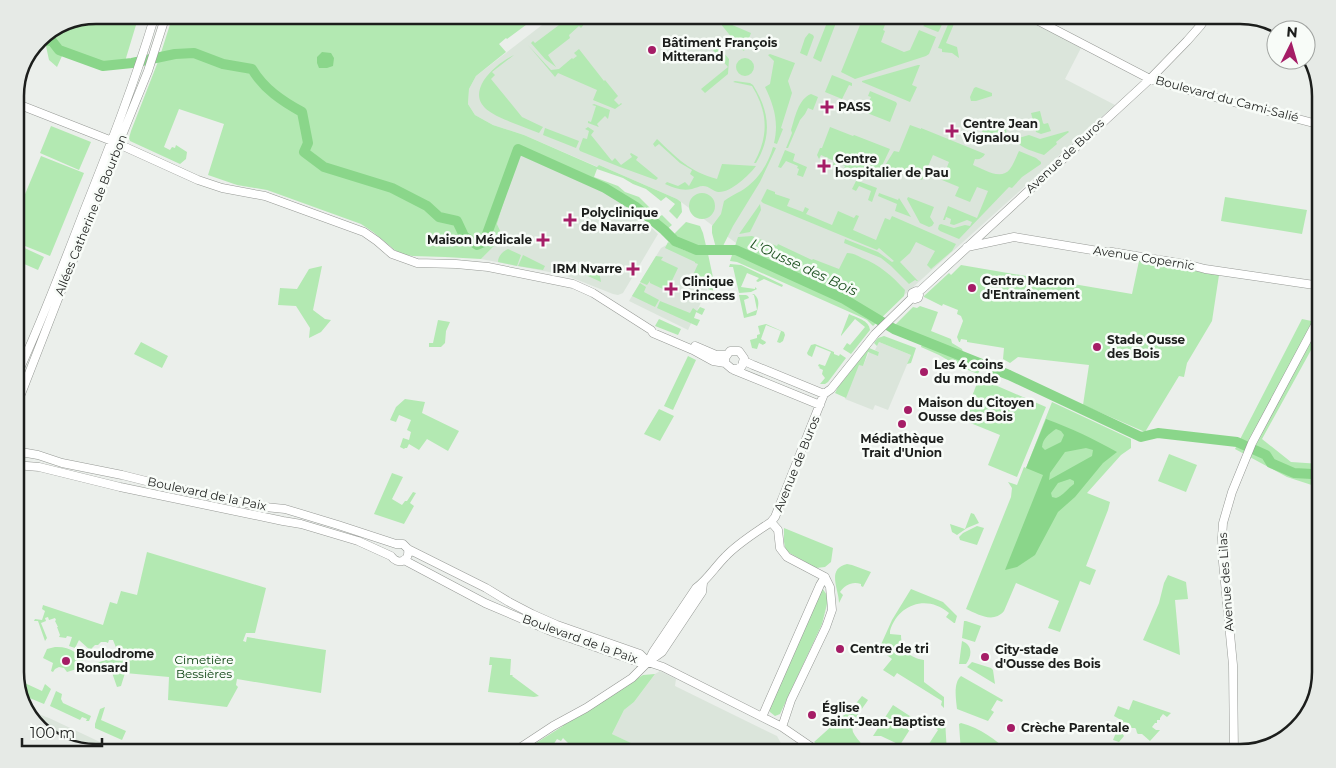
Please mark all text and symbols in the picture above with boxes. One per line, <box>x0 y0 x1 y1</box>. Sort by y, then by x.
north arrow <box>1266 20 1316 70</box>
text: N <box>1286 23 1299 42</box>
place label: Bâtiment François Mitterand <box>662 35 778 64</box>
marker: Bâtiment François Mitterand <box>646 44 658 56</box>
street label: Boulevard du Cami-Salié <box>1154 72 1300 125</box>
place label: PASS <box>838 99 871 114</box>
marker: PASS <box>820 100 834 114</box>
street label: Avenue de Buros <box>1022 115 1107 196</box>
place label: Centre Jean Vignalou <box>962 116 1038 145</box>
marker: Centre Jean Vignalou <box>945 124 959 138</box>
street label: Allées Catherine de Bourbon <box>51 132 130 298</box>
place label: Centre hospitalier de Pau <box>835 151 949 180</box>
marker: Centre hospitalier de Pau <box>817 159 831 173</box>
place label: Polyclinique de Navarre <box>581 205 659 234</box>
marker: Polyclinique de Navarre <box>563 213 577 227</box>
place label: Maison Médicale <box>427 232 532 247</box>
marker: Maison Médicale <box>536 233 550 247</box>
water label: L'Ousse des Bois <box>747 234 861 300</box>
street label: Avenue Copernic <box>1092 242 1196 273</box>
place label: IRM Nvarre <box>553 261 622 276</box>
marker: IRM Nvarre <box>626 262 640 276</box>
place label: Centre Macron d'Entraînement <box>982 273 1081 302</box>
place label: Clinique Princess <box>682 274 736 303</box>
marker: Clinique Princess <box>664 282 678 296</box>
marker: Centre Macron d'Entraînement <box>966 282 978 294</box>
place label: Stade Ousse des Bois <box>1107 332 1186 361</box>
marker: Stade Ousse des Bois <box>1091 341 1103 353</box>
place label: Les 4 coins du monde <box>934 357 1004 386</box>
marker: Les 4 coins du monde <box>918 366 930 378</box>
place label: Maison du Citoyen Ousse des Bois <box>918 395 1034 424</box>
marker: Maison du Citoyen Ousse des Bois <box>902 404 914 416</box>
street label: Avenue de Buros <box>770 414 823 514</box>
marker: Médiathèque Trait d'Union <box>896 418 908 430</box>
place label: Médiathèque Trait d'Union <box>860 431 944 460</box>
street label: Boulevard de la Paix <box>146 474 269 514</box>
street label: Avenue des Lilas <box>1215 532 1236 632</box>
street label: Boulevard de la Paix <box>521 611 640 667</box>
place label: Centre de tri <box>850 641 929 656</box>
place label: City-stade d'Ousse des Bois <box>995 642 1101 671</box>
marker: Centre de tri <box>834 643 846 655</box>
place label: Boulodrome Ronsard <box>76 646 155 675</box>
marker: City-stade d'Ousse des Bois <box>979 651 991 663</box>
park label: Cimetière Bessières <box>175 652 233 681</box>
marker: Boulodrome Ronsard <box>60 655 72 667</box>
place label: Église Saint-Jean-Baptiste <box>822 700 946 729</box>
marker: Église Saint-Jean-Baptiste <box>806 709 818 721</box>
scale bar <box>22 716 102 748</box>
place label: Crèche Parentale <box>1021 720 1130 735</box>
marker: Crèche Parentale <box>1005 722 1017 734</box>
text: 100 m <box>30 723 75 742</box>

